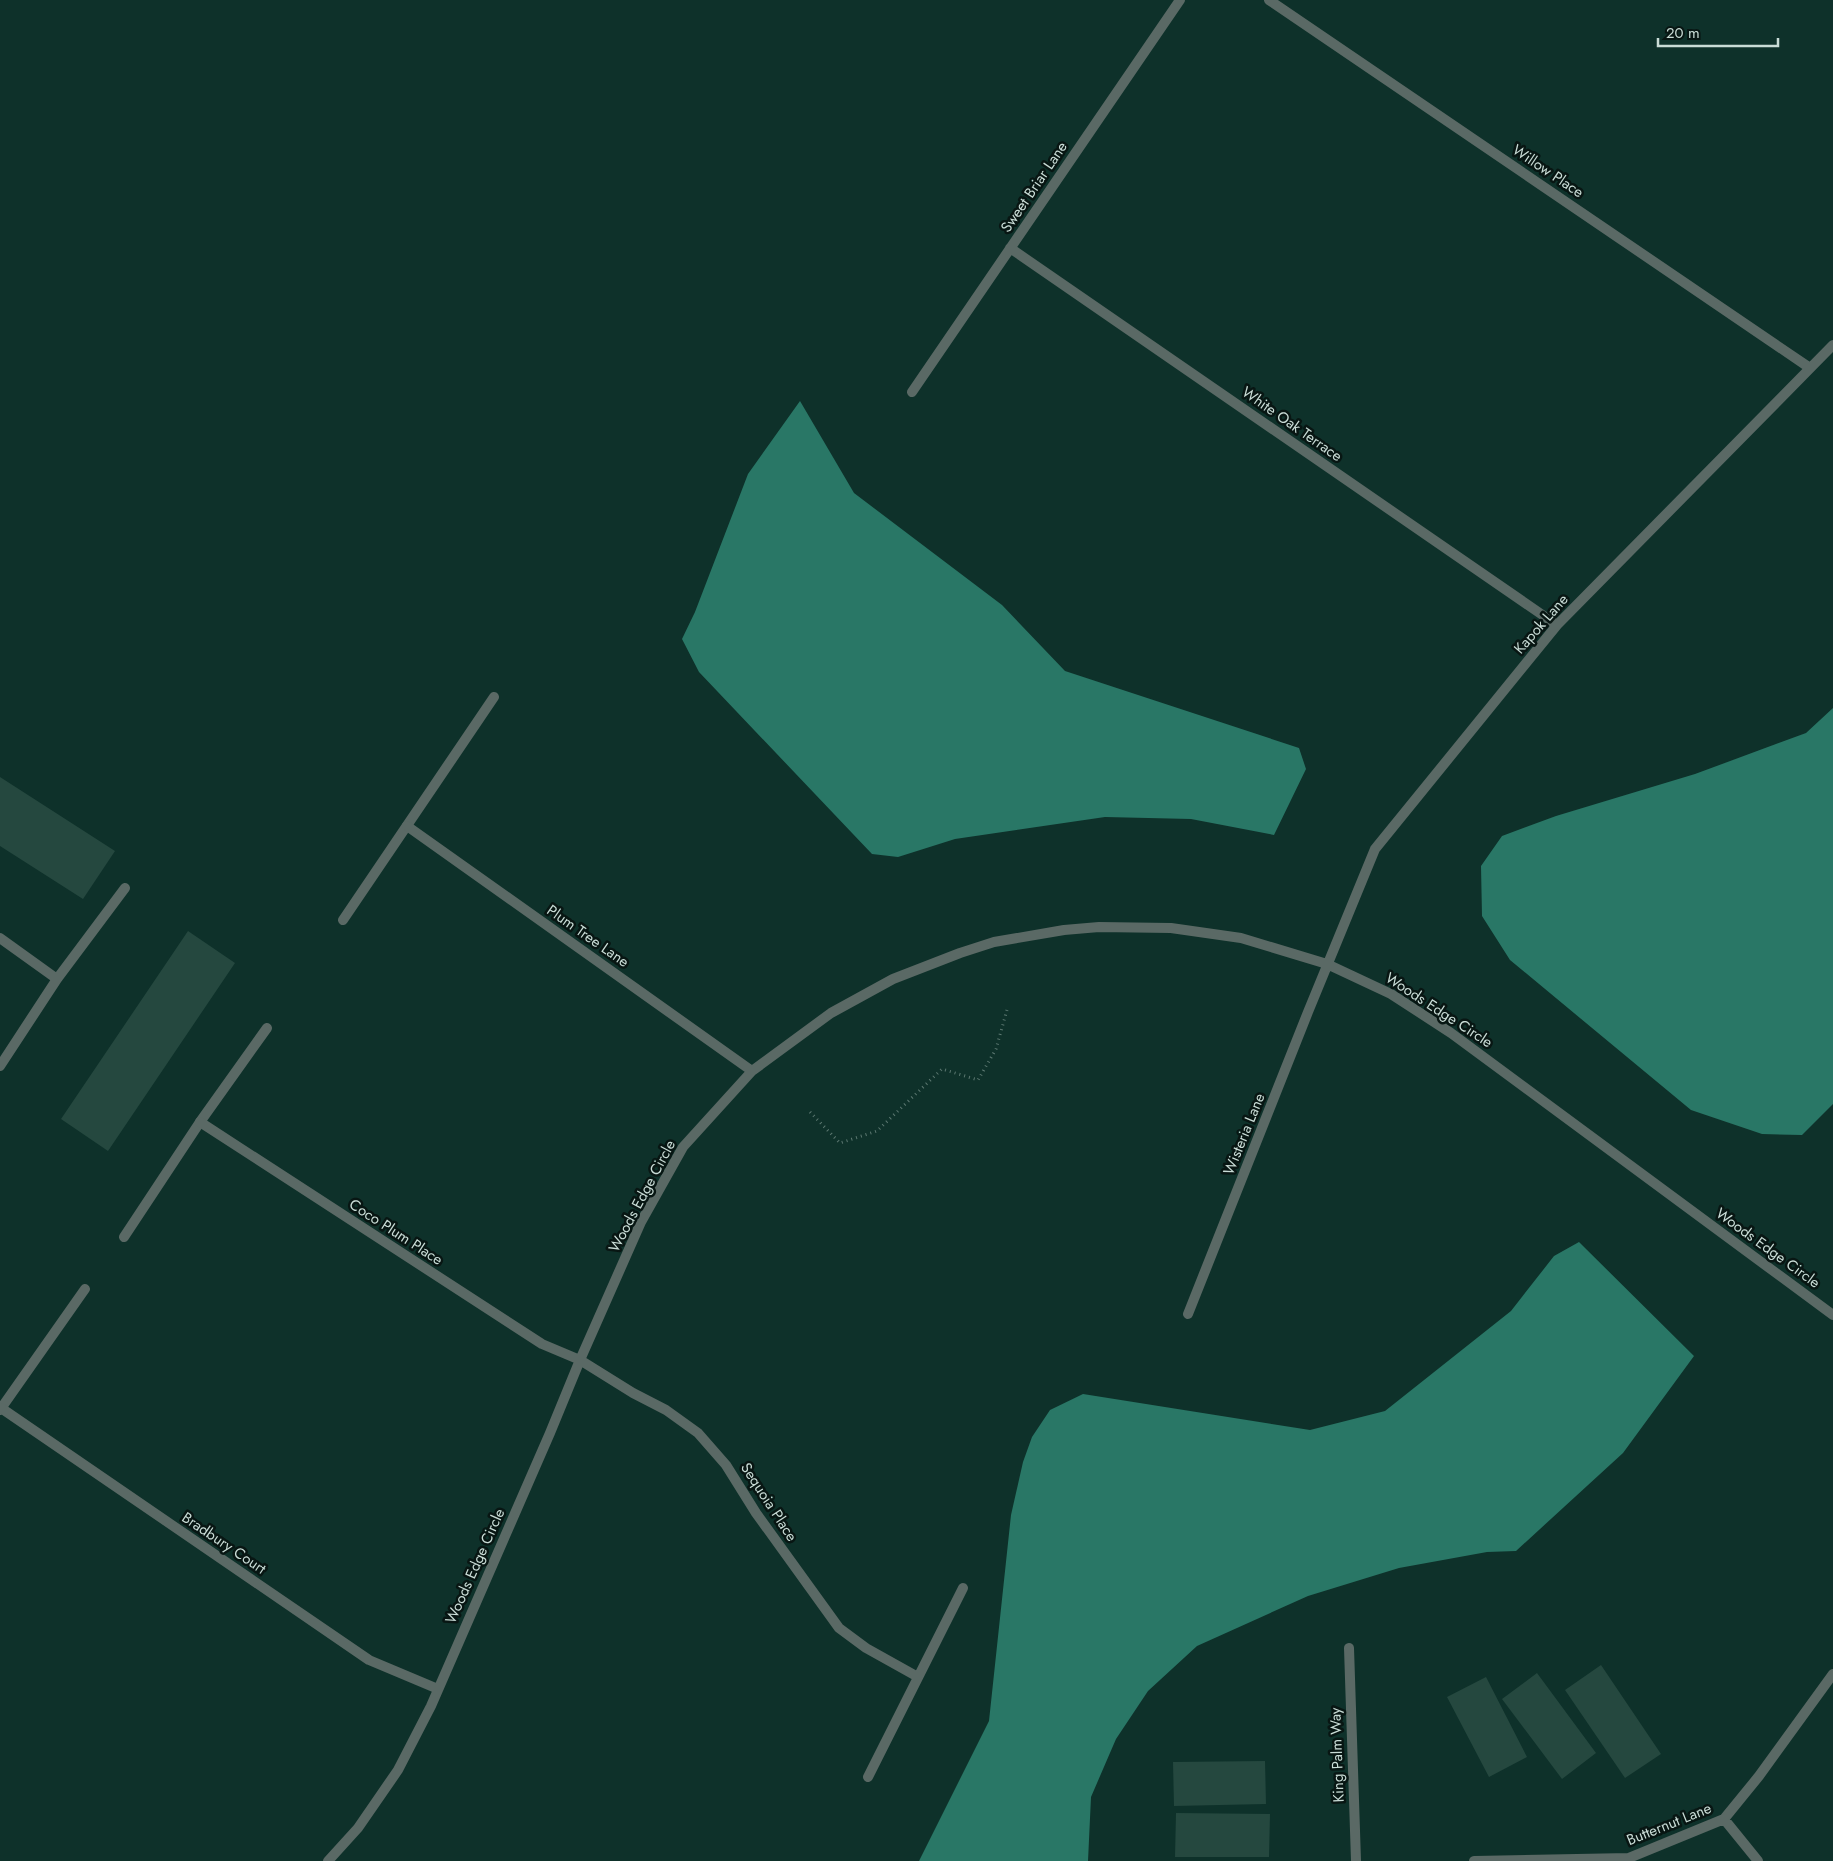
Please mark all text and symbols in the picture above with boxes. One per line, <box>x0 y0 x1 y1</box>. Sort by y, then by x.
scale bar <box>1658 15 1778 47</box>
text: 20 m <box>1666 22 1700 44</box>
street label: Sweet Briar Lane <box>995 137 1073 237</box>
street label: Willow Place <box>1508 139 1588 203</box>
street label: White Oak Terrace <box>1237 381 1347 467</box>
street label: Kapok Lane <box>1509 589 1573 659</box>
street label: Plum Tree Lane <box>542 899 634 973</box>
street label: Woods Edge Circle <box>1381 967 1497 1053</box>
street label: Wisteria Lane <box>1218 1090 1270 1178</box>
street label: Woods Edge Circle <box>603 1136 681 1256</box>
street label: Coco Plum Place <box>345 1193 447 1271</box>
street label: Woods Edge Circle <box>1711 1203 1825 1294</box>
street label: Sequoia Place <box>735 1458 803 1546</box>
street label: Woods Edge Circle <box>440 1505 510 1627</box>
street label: Bradbury Court <box>177 1507 271 1580</box>
street label: King Palm Way <box>1324 1707 1350 1803</box>
street label: Butternut Lane <box>1623 1797 1715 1851</box>

